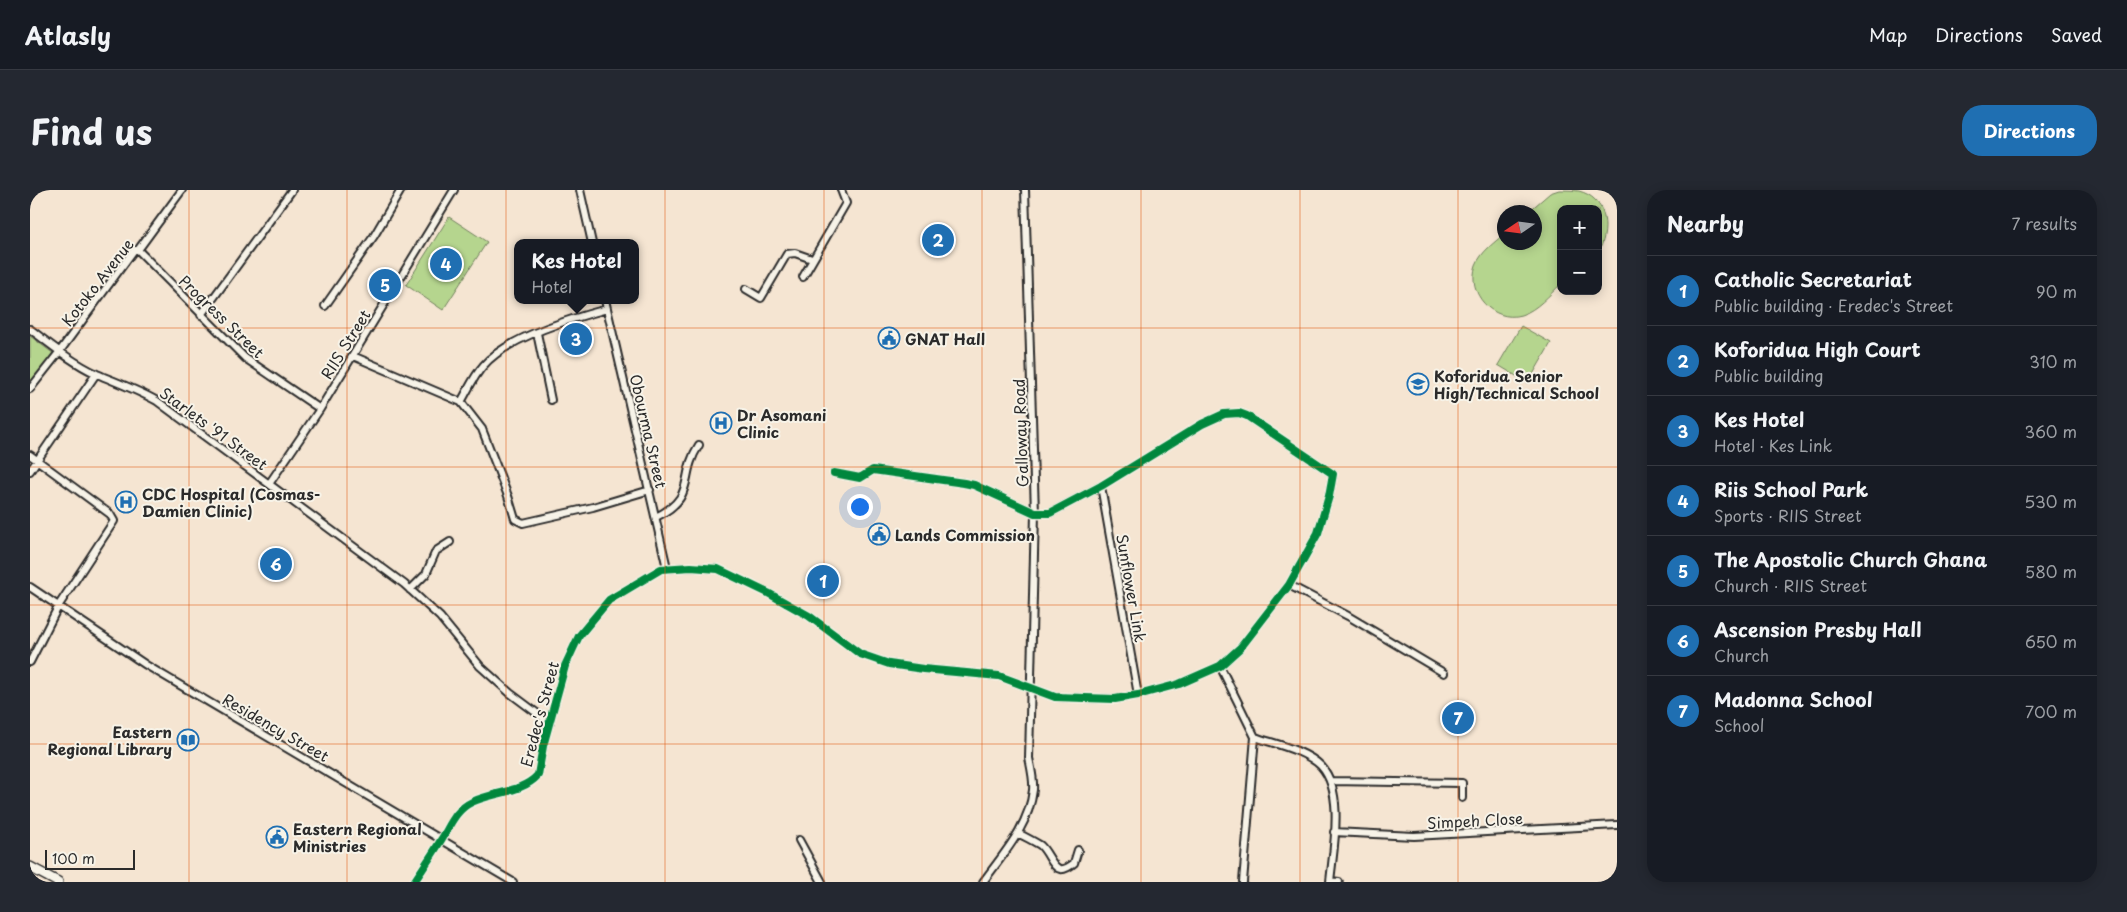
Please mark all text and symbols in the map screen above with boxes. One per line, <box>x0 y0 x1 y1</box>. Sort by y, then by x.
text: Atlasly <box>25 17 111 53</box>
text: Map <box>1869 21 1907 48</box>
text: Directions <box>1935 21 2023 48</box>
text: Saved <box>2051 21 2102 48</box>
text: Find us <box>30 104 152 157</box>
button: Directions <box>1962 105 2097 156</box>
north arrow <box>1497 205 1542 250</box>
map controls <box>1557 205 1602 295</box>
button: + <box>1557 205 1602 250</box>
text: Nearby <box>1667 207 1744 239</box>
text: 7 results <box>2012 211 2077 235</box>
pin: 2 <box>922 221 954 259</box>
street label: Kotoko Avenue <box>55 233 139 331</box>
popup <box>514 239 639 304</box>
pin: 4 <box>430 245 462 283</box>
text: Kes Hotel <box>531 246 622 274</box>
button: − <box>1557 250 1602 295</box>
text: Catholic Secretariat <box>1714 265 1912 293</box>
pin: 5 <box>369 266 401 304</box>
street label: Progress Street <box>174 269 270 363</box>
text: Hotel <box>531 274 572 298</box>
text: 1 <box>1679 279 1687 303</box>
text: 90 m <box>2036 279 2077 303</box>
text: Public building · Eredec's Street <box>1714 293 1953 317</box>
street label: RIIS Street <box>315 305 375 383</box>
pin: 3 <box>560 320 592 358</box>
public building icon: GNAT Hall <box>877 326 901 350</box>
place label: GNAT Hall <box>905 327 985 350</box>
text: Koforidua High Court <box>1714 335 1921 363</box>
text: 2 <box>1677 349 1689 373</box>
text: 310 m <box>2029 349 2077 373</box>
text: Public building <box>1714 363 1824 387</box>
place label: Koforidua Senior High/Technical School <box>1434 364 1599 404</box>
street label: Obourma Street <box>625 372 673 490</box>
school or university icon: Koforidua Senior High/Technical School <box>1406 372 1430 396</box>
street label: Galloway Road <box>1007 378 1033 488</box>
street label: Starlets '91 Street <box>155 381 273 475</box>
place label: Dr Asomani Clinic <box>737 403 826 443</box>
text: Kes Hotel <box>1714 405 1804 433</box>
hospital icon: Dr Asomani Clinic <box>709 411 733 435</box>
text: 3 <box>1678 419 1688 443</box>
text: 360 m <box>2025 419 2077 443</box>
text: Hotel · Kes Link <box>1714 433 1832 457</box>
text: Riis School Park <box>1714 475 1868 503</box>
place label: CDC Hospital (Cosmas- Damien Clinic) <box>142 482 321 522</box>
text: 4 <box>1678 489 1688 513</box>
text: 530 m <box>2024 489 2077 513</box>
hospital icon: CDC Hospital (Cosmas- Damien Clinic) <box>114 490 138 514</box>
your location <box>847 494 873 520</box>
text: Sports · RIIS Street <box>1714 503 1862 527</box>
public building icon: Lands Commission <box>867 522 891 546</box>
place label: Lands Commission <box>895 523 1035 546</box>
street label: Sunflower Link <box>1111 532 1153 644</box>
pin: 6 <box>260 545 292 583</box>
text: The Apostolic Church Ghana <box>1714 545 1987 573</box>
text: 5 <box>1678 559 1688 583</box>
text: 580 m <box>2025 559 2077 583</box>
pin: 1 <box>807 562 839 600</box>
text: Church · RIIS Street <box>1714 573 1867 597</box>
text: Ascension Presby Hall <box>1714 615 1921 643</box>
text: 6 <box>1677 629 1689 653</box>
text: 650 m <box>2025 629 2077 653</box>
text: Church <box>1714 643 1769 667</box>
street label: Eredec's Street <box>514 659 564 769</box>
text: Madonna School <box>1714 685 1872 713</box>
street label: Residency Street <box>218 687 334 767</box>
pin: 7 <box>1442 699 1474 737</box>
text: 7 <box>1678 699 1688 723</box>
text: 700 m <box>2025 699 2077 723</box>
text: School <box>1714 713 1764 737</box>
place label: Eastern Regional Library <box>48 720 172 760</box>
library icon: Eastern Regional Library <box>176 728 200 752</box>
street label: Simpeh Close <box>1427 806 1524 834</box>
place label: Eastern Regional Ministries <box>293 817 421 857</box>
public building icon: Eastern Regional Ministries <box>265 825 289 849</box>
scale bar <box>45 847 135 870</box>
text: 100 m <box>52 848 95 869</box>

